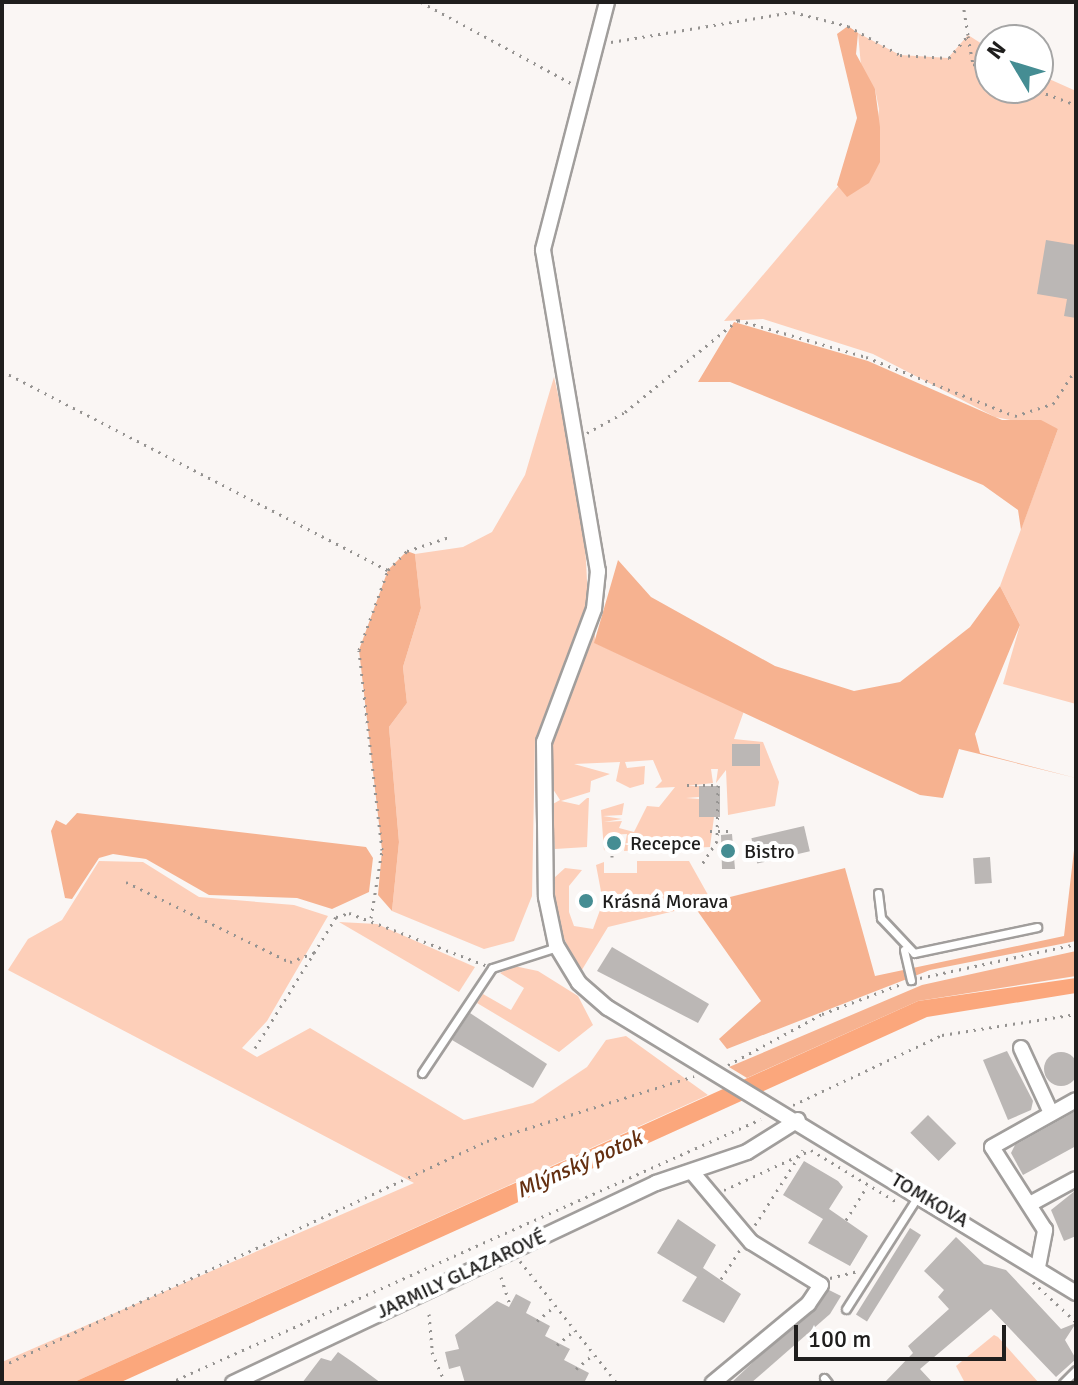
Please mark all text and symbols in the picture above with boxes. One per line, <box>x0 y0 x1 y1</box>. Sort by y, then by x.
north arrow <box>974 24 1054 104</box>
text: N <box>981 36 1012 64</box>
place label: Recepce <box>630 831 701 855</box>
marker: Recepce <box>605 834 623 852</box>
place label: Bistro <box>744 839 795 863</box>
marker: Bistro <box>719 842 737 860</box>
place label: Krásná Morava <box>602 889 728 913</box>
marker: Krásná Morava <box>577 892 595 910</box>
water label: Mlýnský potok <box>512 1125 646 1203</box>
street label: TOMKOVA <box>887 1168 973 1232</box>
street label: JARMILY GLAZAROVÉ <box>373 1224 549 1324</box>
scale bar <box>798 1309 1010 1359</box>
text: 100 m <box>808 1324 871 1354</box>

